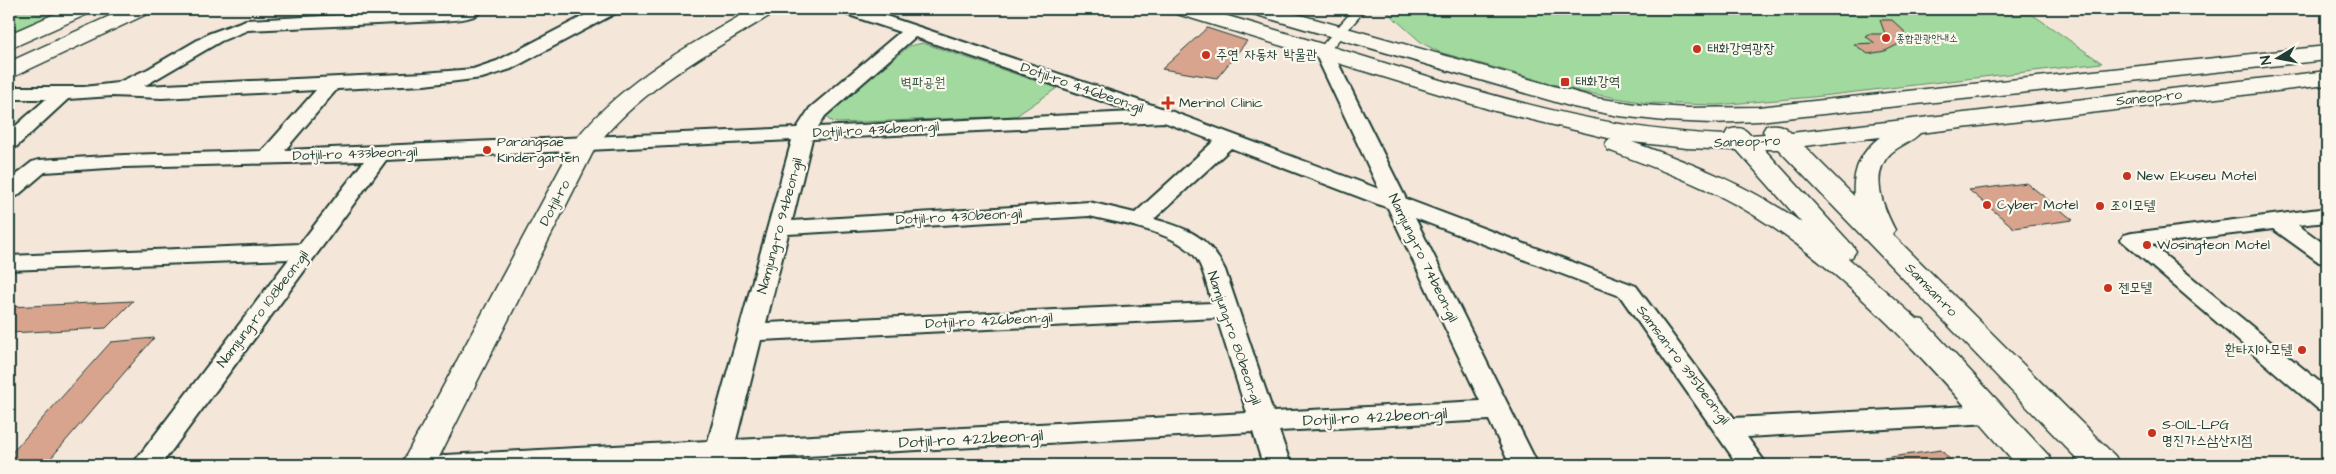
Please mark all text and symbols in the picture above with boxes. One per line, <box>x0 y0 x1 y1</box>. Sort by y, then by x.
place label: 종합관광안내소 <box>1896 31 1958 46</box>
marker: 종합관광안내소 <box>1880 32 1892 44</box>
north arrow <box>2254 32 2304 82</box>
place label: 태화강역광장 <box>1707 39 1775 59</box>
marker: 태화강역광장 <box>1691 43 1703 55</box>
place label: 주연 자동차 박물관 <box>1216 45 1317 65</box>
marker: 주연 자동차 박물관 <box>1200 49 1212 61</box>
text: N <box>2256 54 2277 66</box>
street label: Dotjil-ro 446beon-gil <box>1018 58 1146 118</box>
place label: 태화강역 <box>1575 72 1620 92</box>
park label: 벽파공원 <box>900 73 946 93</box>
marker: 태화강역 <box>1559 76 1571 88</box>
street label: Saneop-ro <box>2115 85 2183 111</box>
place label: Merinol Clinic <box>1179 93 1263 113</box>
marker: Merinol Clinic <box>1161 96 1175 110</box>
street label: Dotjil-ro 436beon-gil <box>812 117 940 143</box>
street label: Saneop-ro <box>1714 131 1781 153</box>
place label: Parangsae Kindergarten <box>497 132 579 168</box>
street label: Dotjil-ro 433beon-gil <box>292 142 418 166</box>
marker: Parangsae Kindergarten <box>481 144 493 156</box>
street label: Namjung-ro 94beon-gil <box>752 156 808 296</box>
place label: New Ekuseu Motel <box>2137 166 2256 186</box>
marker: New Ekuseu Motel <box>2121 170 2133 182</box>
street label: Dotjil-ro <box>535 176 575 229</box>
street label: Namjung-ro 74beon-gil <box>1383 190 1463 326</box>
place label: Cyber Motel <box>1997 195 2078 215</box>
place label: 조이모텔 <box>2110 196 2156 216</box>
marker: Cyber Motel <box>1981 199 1993 211</box>
marker: 조이모텔 <box>2094 200 2106 212</box>
street label: Dotjil-ro 430beon-gil <box>895 204 1023 230</box>
place label: Wosingteon Motel <box>2157 235 2270 255</box>
marker: Wosingteon Motel <box>2141 239 2153 251</box>
street label: Namjung-ro 108beon-gil <box>212 246 314 372</box>
street label: Samsan-ro <box>1900 259 1962 322</box>
street label: Namjung-ro 80beon-gil <box>1202 268 1266 408</box>
place label: 젠모텔 <box>2118 278 2153 298</box>
marker: 젠모텔 <box>2102 282 2114 294</box>
street label: Samsan-ro 395beon-gil <box>1631 301 1735 429</box>
street label: Dotjil-ro 426beon-gil <box>925 308 1053 334</box>
place label: 환타지아모텔 <box>2224 340 2293 360</box>
marker: 환타지아모텔 <box>2296 344 2308 356</box>
street label: Dotjil-ro 422beon-gil <box>1302 402 1448 433</box>
place label: S-OIL-LPG 명진가스삼산지점 <box>2162 415 2252 451</box>
street label: Dotjil-ro 422beon-gil <box>898 424 1044 455</box>
marker: S-OIL-LPG 명진가스삼산지점 <box>2146 427 2158 439</box>

